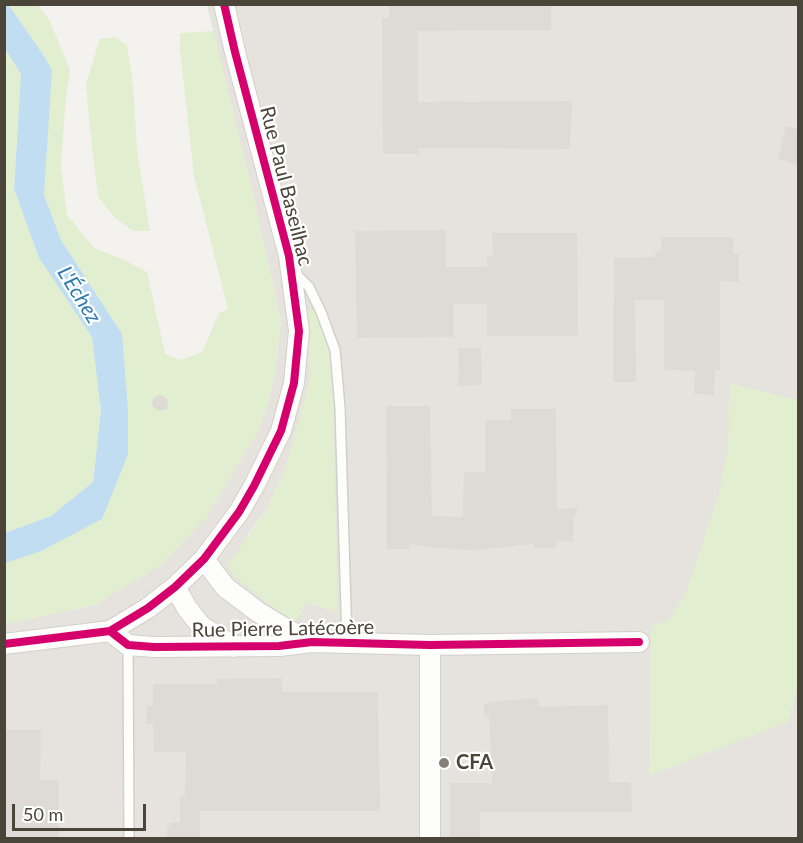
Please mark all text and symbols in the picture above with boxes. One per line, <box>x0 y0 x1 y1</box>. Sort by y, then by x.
street label: Rue Paul Baseilhac <box>255 104 317 268</box>
water label: L'Échez <box>52 262 106 328</box>
street label: Rue Pierre Latécoère <box>192 615 374 643</box>
place label: CFA <box>456 751 493 775</box>
marker: CFA <box>437 756 451 770</box>
scale bar <box>15 792 148 830</box>
text: 50 m <box>23 803 63 825</box>

